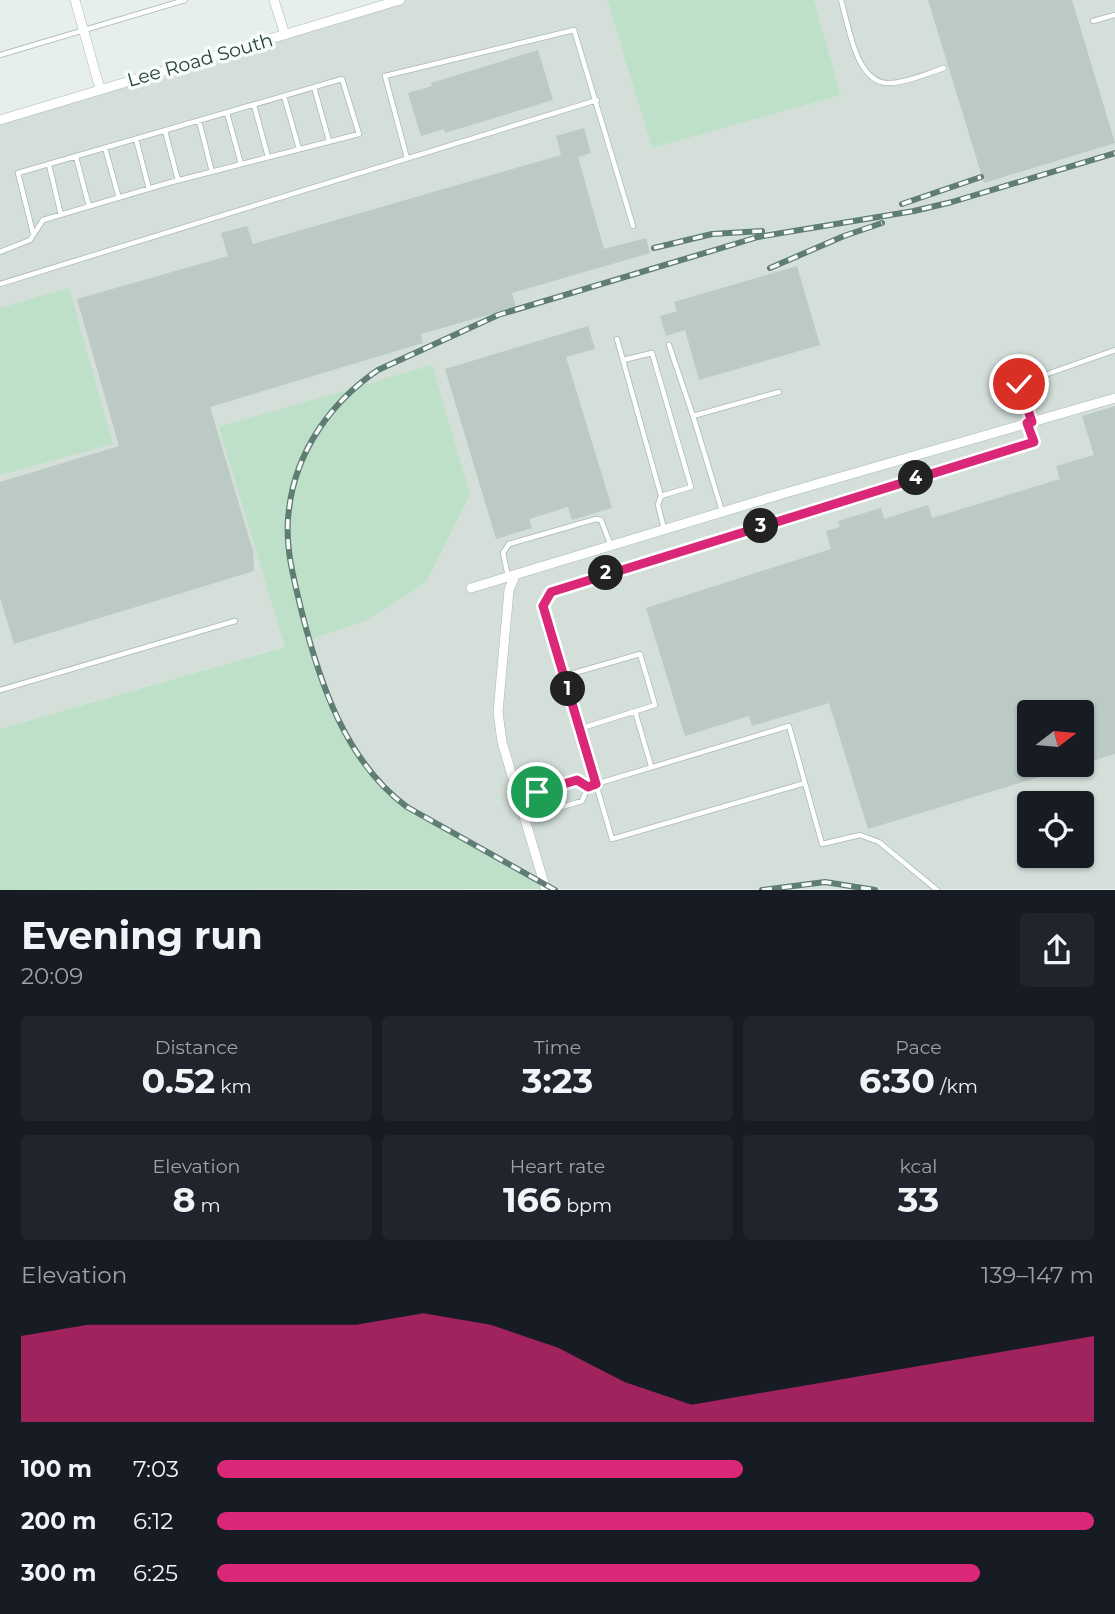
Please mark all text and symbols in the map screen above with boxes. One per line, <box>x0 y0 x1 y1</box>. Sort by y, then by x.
street label: Lee Road South <box>124 28 276 92</box>
pin <box>989 354 1049 414</box>
icon: check <box>1000 365 1038 403</box>
pin: 4 <box>898 461 934 496</box>
text: 4 <box>909 466 922 489</box>
pin: 3 <box>744 508 778 544</box>
text: 3 <box>755 514 766 537</box>
pin: 2 <box>588 556 624 590</box>
text: 2 <box>600 561 611 584</box>
pin: 1 <box>550 672 586 706</box>
text: 1 <box>564 677 571 700</box>
north arrow <box>1017 700 1094 777</box>
map controls <box>1017 700 1094 868</box>
pin <box>507 762 567 822</box>
icon: arrive <box>518 773 556 811</box>
button: locate <box>1017 791 1094 868</box>
text: Evening run <box>21 912 263 959</box>
button: share <box>1020 913 1094 987</box>
text: 20:09 <box>21 962 83 990</box>
text: Distance <box>155 1036 238 1059</box>
text: Time <box>534 1036 581 1059</box>
text: Pace <box>895 1036 942 1059</box>
text: 0.52 <box>141 1059 215 1102</box>
text: 3:23 <box>522 1059 593 1102</box>
text: 6:30 <box>859 1059 935 1102</box>
text: km <box>215 1075 252 1098</box>
text: /km <box>935 1075 978 1098</box>
text: Elevation <box>153 1155 240 1178</box>
text: Heart rate <box>510 1155 605 1178</box>
text: kcal <box>900 1155 937 1178</box>
text: 8 <box>172 1178 195 1221</box>
text: 166 <box>503 1178 561 1221</box>
text: 33 <box>898 1178 939 1221</box>
text: m <box>195 1194 221 1217</box>
text: bpm <box>561 1194 612 1217</box>
text: Elevation <box>21 1261 127 1289</box>
text: 139–147 m <box>981 1261 1094 1289</box>
text: 100 m <box>21 1455 92 1483</box>
text: 7:03 <box>133 1455 179 1483</box>
text: 200 m <box>21 1507 96 1535</box>
text: 6:12 <box>133 1507 173 1535</box>
text: 300 m <box>21 1559 97 1587</box>
text: 6:25 <box>133 1559 178 1587</box>

